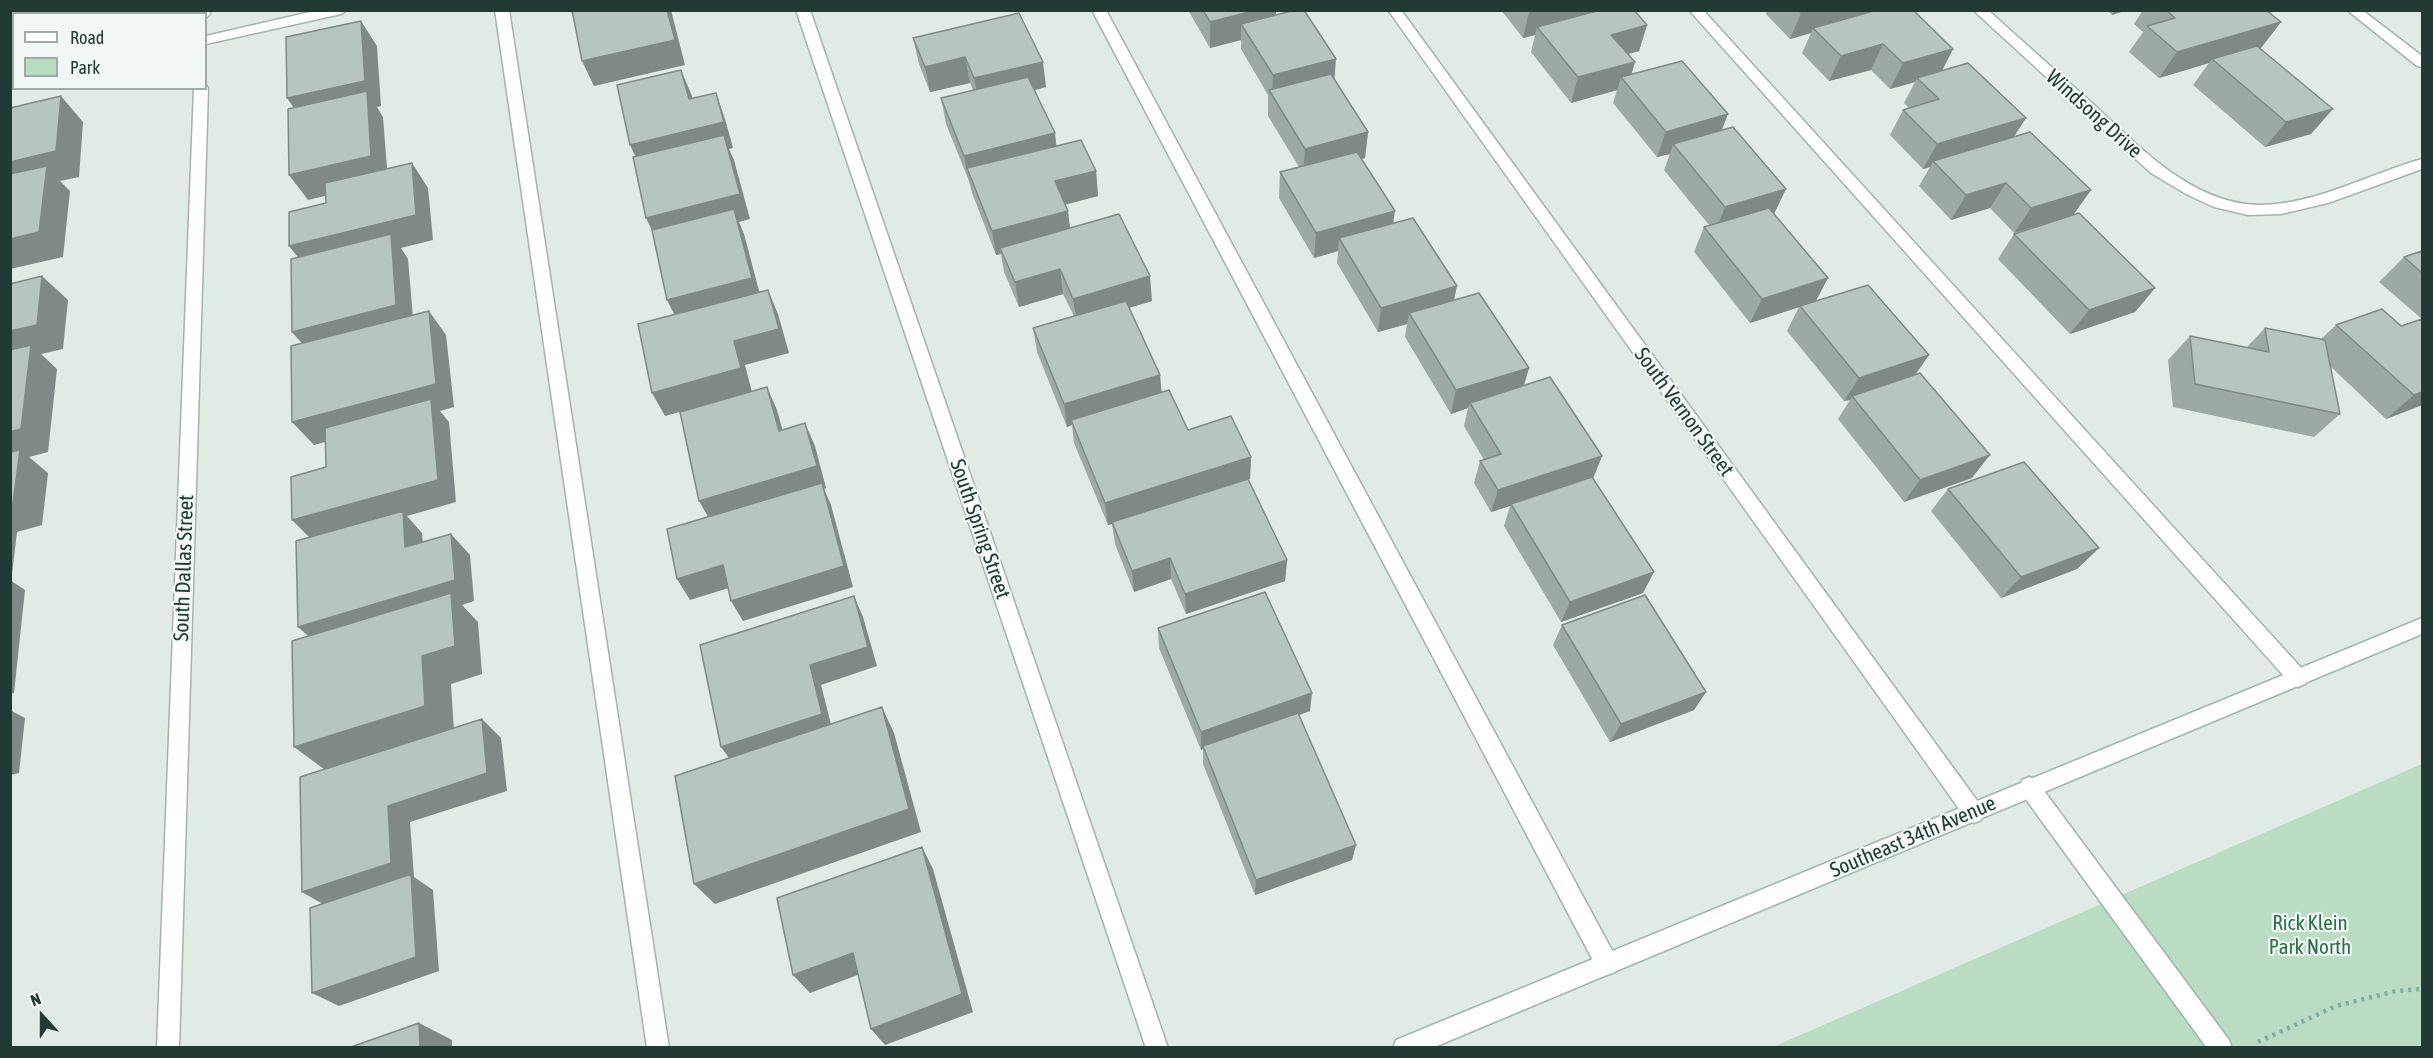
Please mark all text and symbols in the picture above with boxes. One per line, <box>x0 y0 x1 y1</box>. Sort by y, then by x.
legend <box>12 12 207 90</box>
text: Road <box>70 27 104 48</box>
text: Park <box>70 57 100 78</box>
street label: Windsong Drive <box>2041 64 2147 164</box>
street label: South Vernon Street <box>1629 343 1739 481</box>
street label: South Spring Street <box>944 456 1016 602</box>
street label: South Dallas Street <box>169 494 199 642</box>
street label: Southeast 34th Avenue <box>1826 791 2000 883</box>
park label: Rick Klein Park North <box>2269 910 2351 960</box>
north arrow <box>12 986 72 1046</box>
text: N <box>28 989 43 1009</box>

